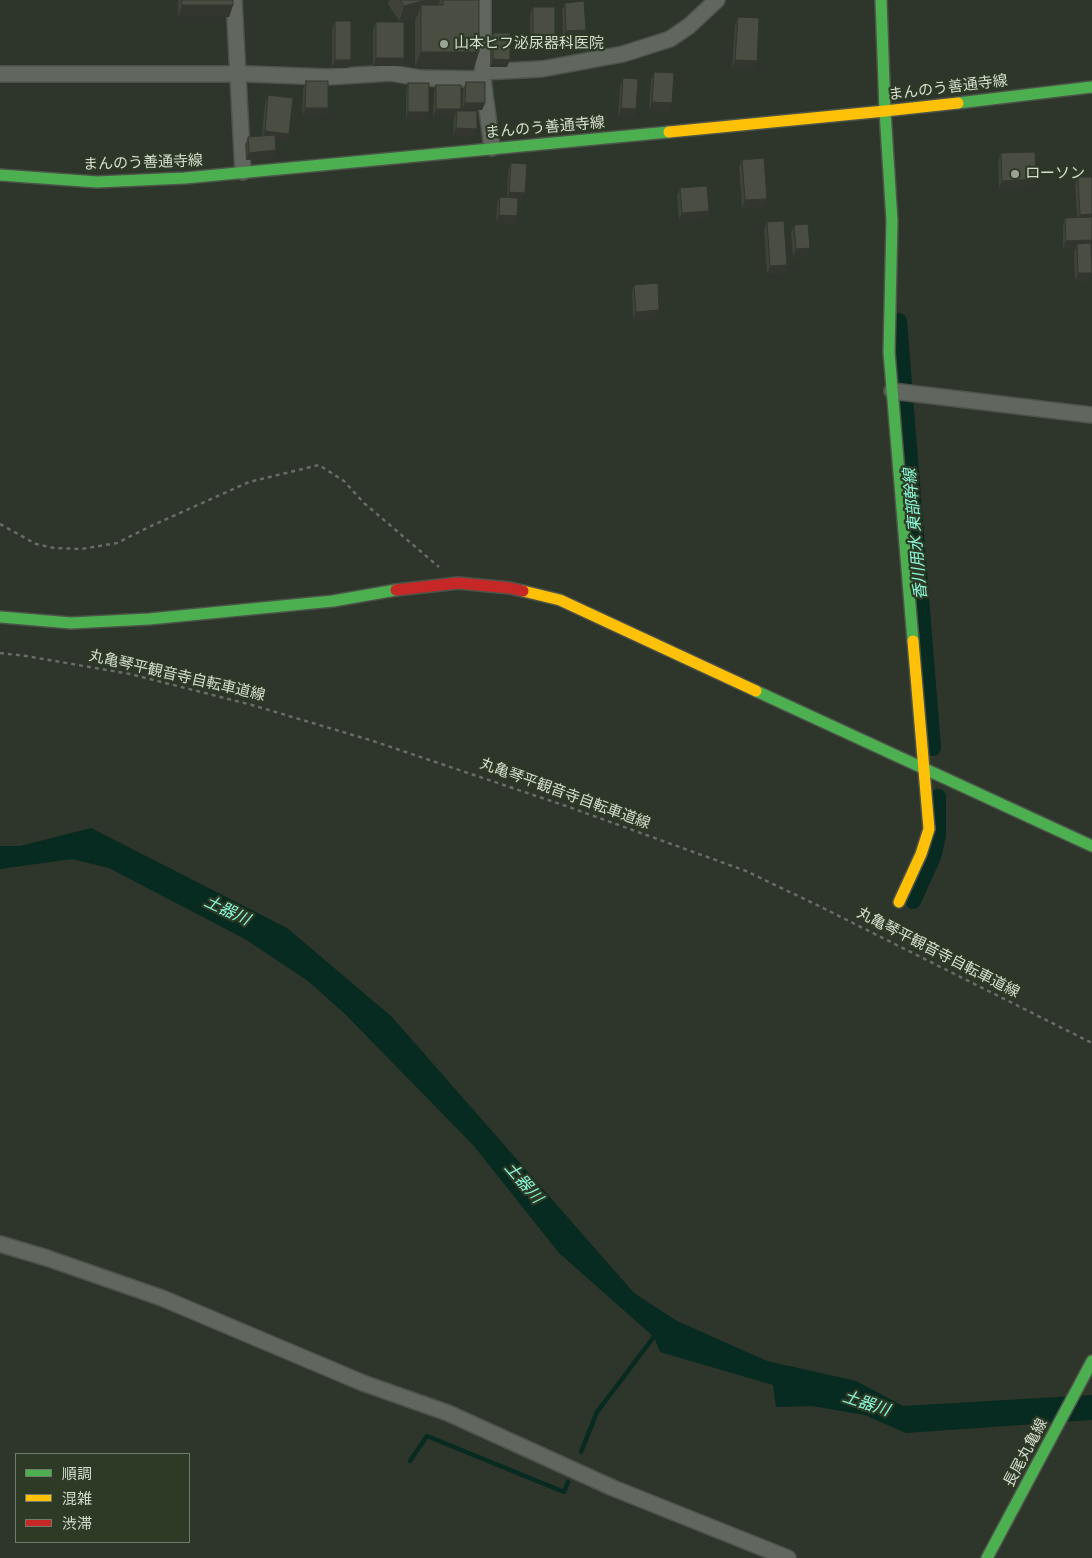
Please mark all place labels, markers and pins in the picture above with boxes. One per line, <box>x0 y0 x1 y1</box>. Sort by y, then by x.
place label: 山本ヒフ泌尿器科医院 <box>454 35 604 53</box>
marker: 山本ヒフ泌尿器科医院 <box>438 38 450 50</box>
place label: ローソン <box>1025 165 1085 183</box>
marker: ローソン <box>1009 168 1021 180</box>

